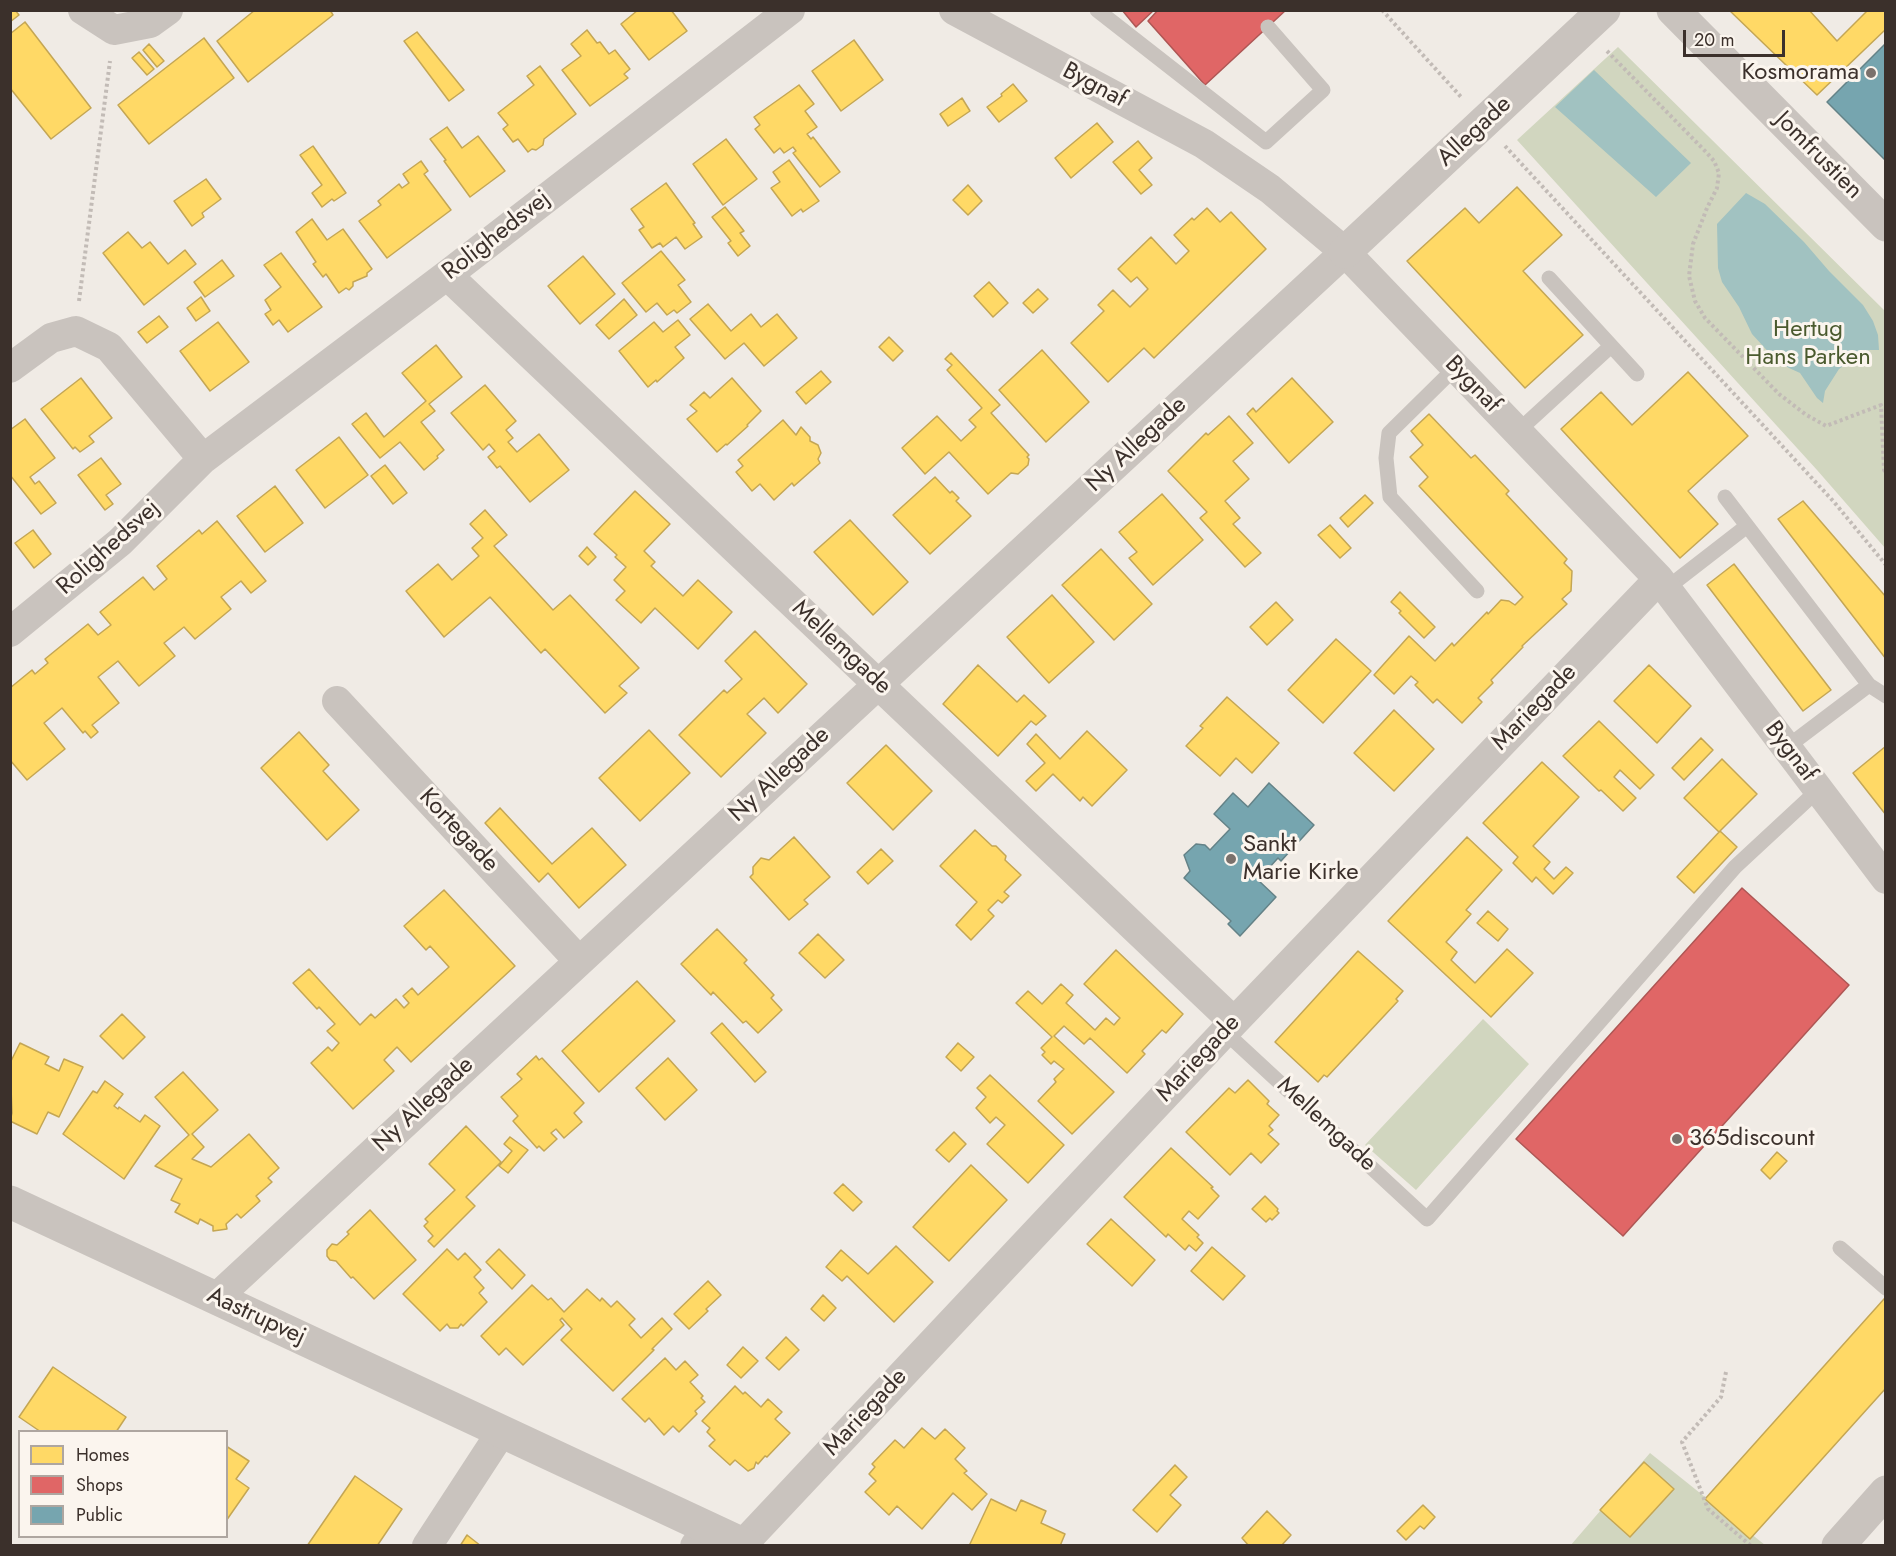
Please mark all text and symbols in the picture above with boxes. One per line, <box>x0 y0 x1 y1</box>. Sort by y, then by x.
scale bar <box>1686 18 1788 56</box>
text: 20 m <box>1694 27 1734 53</box>
street label: Bygnaf <box>1057 57 1131 115</box>
place label: Kosmorama <box>1742 59 1859 87</box>
marker: Kosmorama <box>1864 66 1878 80</box>
street label: Allegade <box>1432 91 1518 173</box>
street label: Jomfrustien <box>1768 106 1868 206</box>
street label: Rolighedsvej <box>437 185 557 287</box>
park label: Hertug Hans Parken <box>1745 316 1871 372</box>
street label: Bygnaf <box>1438 350 1506 420</box>
street label: Ny Allegade <box>1081 391 1193 499</box>
street label: Rolighedsvej <box>52 494 166 602</box>
street label: Mellemgade <box>785 595 897 701</box>
street label: Mariegade <box>1487 659 1583 757</box>
street label: Bygnaf <box>1758 716 1822 788</box>
street label: Ny Allegade <box>724 721 836 829</box>
street label: Kortegade <box>412 783 504 879</box>
place label: Sankt Marie Kirke <box>1243 831 1359 887</box>
marker: Sankt Marie Kirke <box>1224 852 1238 866</box>
street label: Mariegade <box>1151 1009 1247 1109</box>
street label: Ny Allegade <box>368 1051 480 1159</box>
street label: Mellemgade <box>1270 1072 1382 1178</box>
place label: 365discount <box>1689 1125 1815 1153</box>
marker: 365discount <box>1670 1132 1684 1146</box>
street label: Aastrupvej <box>202 1282 310 1352</box>
street label: Mariegade <box>818 1363 914 1463</box>
legend <box>18 1430 228 1538</box>
text: Homes <box>76 1442 129 1468</box>
text: Shops <box>76 1472 123 1498</box>
text: Public <box>76 1502 123 1528</box>

